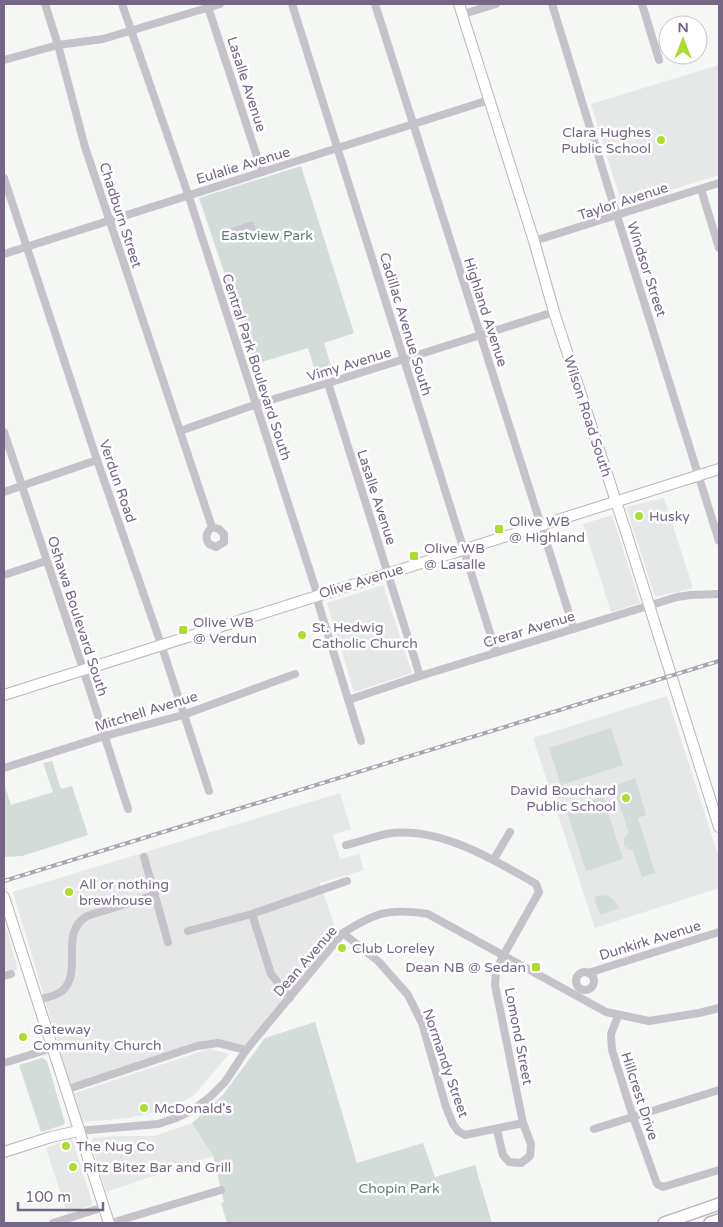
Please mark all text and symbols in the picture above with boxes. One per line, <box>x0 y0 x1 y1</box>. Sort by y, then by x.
north arrow <box>658 15 708 65</box>
text: N <box>677 19 689 36</box>
street label: Lasalle Avenue <box>223 34 270 134</box>
place label: Clara Hughes Public School <box>561 124 651 157</box>
marker: Clara Hughes Public School <box>655 134 667 146</box>
street label: Eulalie Avenue <box>194 143 292 188</box>
street label: Chadburn Street <box>95 160 146 271</box>
street label: Taylor Avenue <box>576 179 670 224</box>
street label: Windsor Street <box>623 219 670 320</box>
park label: Eastview Park <box>221 227 313 244</box>
street label: Cadillac Avenue South <box>376 250 435 398</box>
street label: Highland Avenue <box>460 255 511 369</box>
street label: Central Park Boulevard South <box>218 272 295 463</box>
street label: Vimy Avenue <box>305 344 393 385</box>
street label: Wilson Road South <box>560 353 615 479</box>
street label: Verdun Road <box>95 437 140 525</box>
street label: Lasalle Avenue <box>353 447 400 547</box>
place label: Husky <box>649 508 690 525</box>
marker: Husky <box>633 510 645 522</box>
place label: Olive WB @ Highland <box>509 513 585 546</box>
marker: Olive WB @ Highland <box>493 523 505 535</box>
street label: Oshawa Boulevard South <box>44 534 111 698</box>
place label: Olive WB @ Lasalle <box>424 540 486 573</box>
marker: Olive WB @ Lasalle <box>408 550 420 562</box>
street label: Olive Avenue <box>317 561 405 602</box>
street label: Crerar Avenue <box>481 607 577 652</box>
place label: Olive WB @ Verdun <box>193 614 257 647</box>
place label: St. Hedwig Catholic Church <box>312 619 418 652</box>
marker: Olive WB @ Verdun <box>177 624 189 636</box>
marker: St. Hedwig Catholic Church <box>296 629 308 641</box>
street label: Mitchell Avenue <box>93 688 200 735</box>
place label: David Bouchard Public School <box>510 782 616 815</box>
marker: David Bouchard Public School <box>620 792 632 804</box>
place label: All or nothing brewhouse <box>79 876 169 909</box>
marker: All or nothing brewhouse <box>63 886 75 898</box>
street label: Dunkirk Avenue <box>597 917 703 964</box>
street label: Dean Avenue <box>270 922 341 1000</box>
place label: Club Loreley <box>352 940 435 957</box>
marker: Club Loreley <box>336 942 348 954</box>
place label: Dean NB @ Sedan <box>405 959 526 976</box>
marker: Dean NB @ Sedan <box>530 961 542 973</box>
street label: Lomond Street <box>501 986 536 1087</box>
street label: Normandy Street <box>419 1006 472 1121</box>
place label: Gateway Community Church <box>33 1021 162 1054</box>
marker: Gateway Community Church <box>17 1031 29 1043</box>
street label: Hillcrest Drive <box>617 1050 662 1142</box>
place label: McDonald's <box>154 1100 232 1117</box>
marker: McDonald's <box>138 1102 150 1114</box>
place label: The Nug Co <box>76 1138 155 1155</box>
marker: The Nug Co <box>60 1140 72 1152</box>
place label: Ritz Bitez Bar and Grill <box>83 1159 231 1176</box>
marker: Ritz Bitez Bar and Grill <box>67 1161 79 1173</box>
scale bar <box>18 1180 102 1212</box>
park label: Chopin Park <box>358 1180 440 1197</box>
text: 100 m <box>25 1188 71 1206</box>

